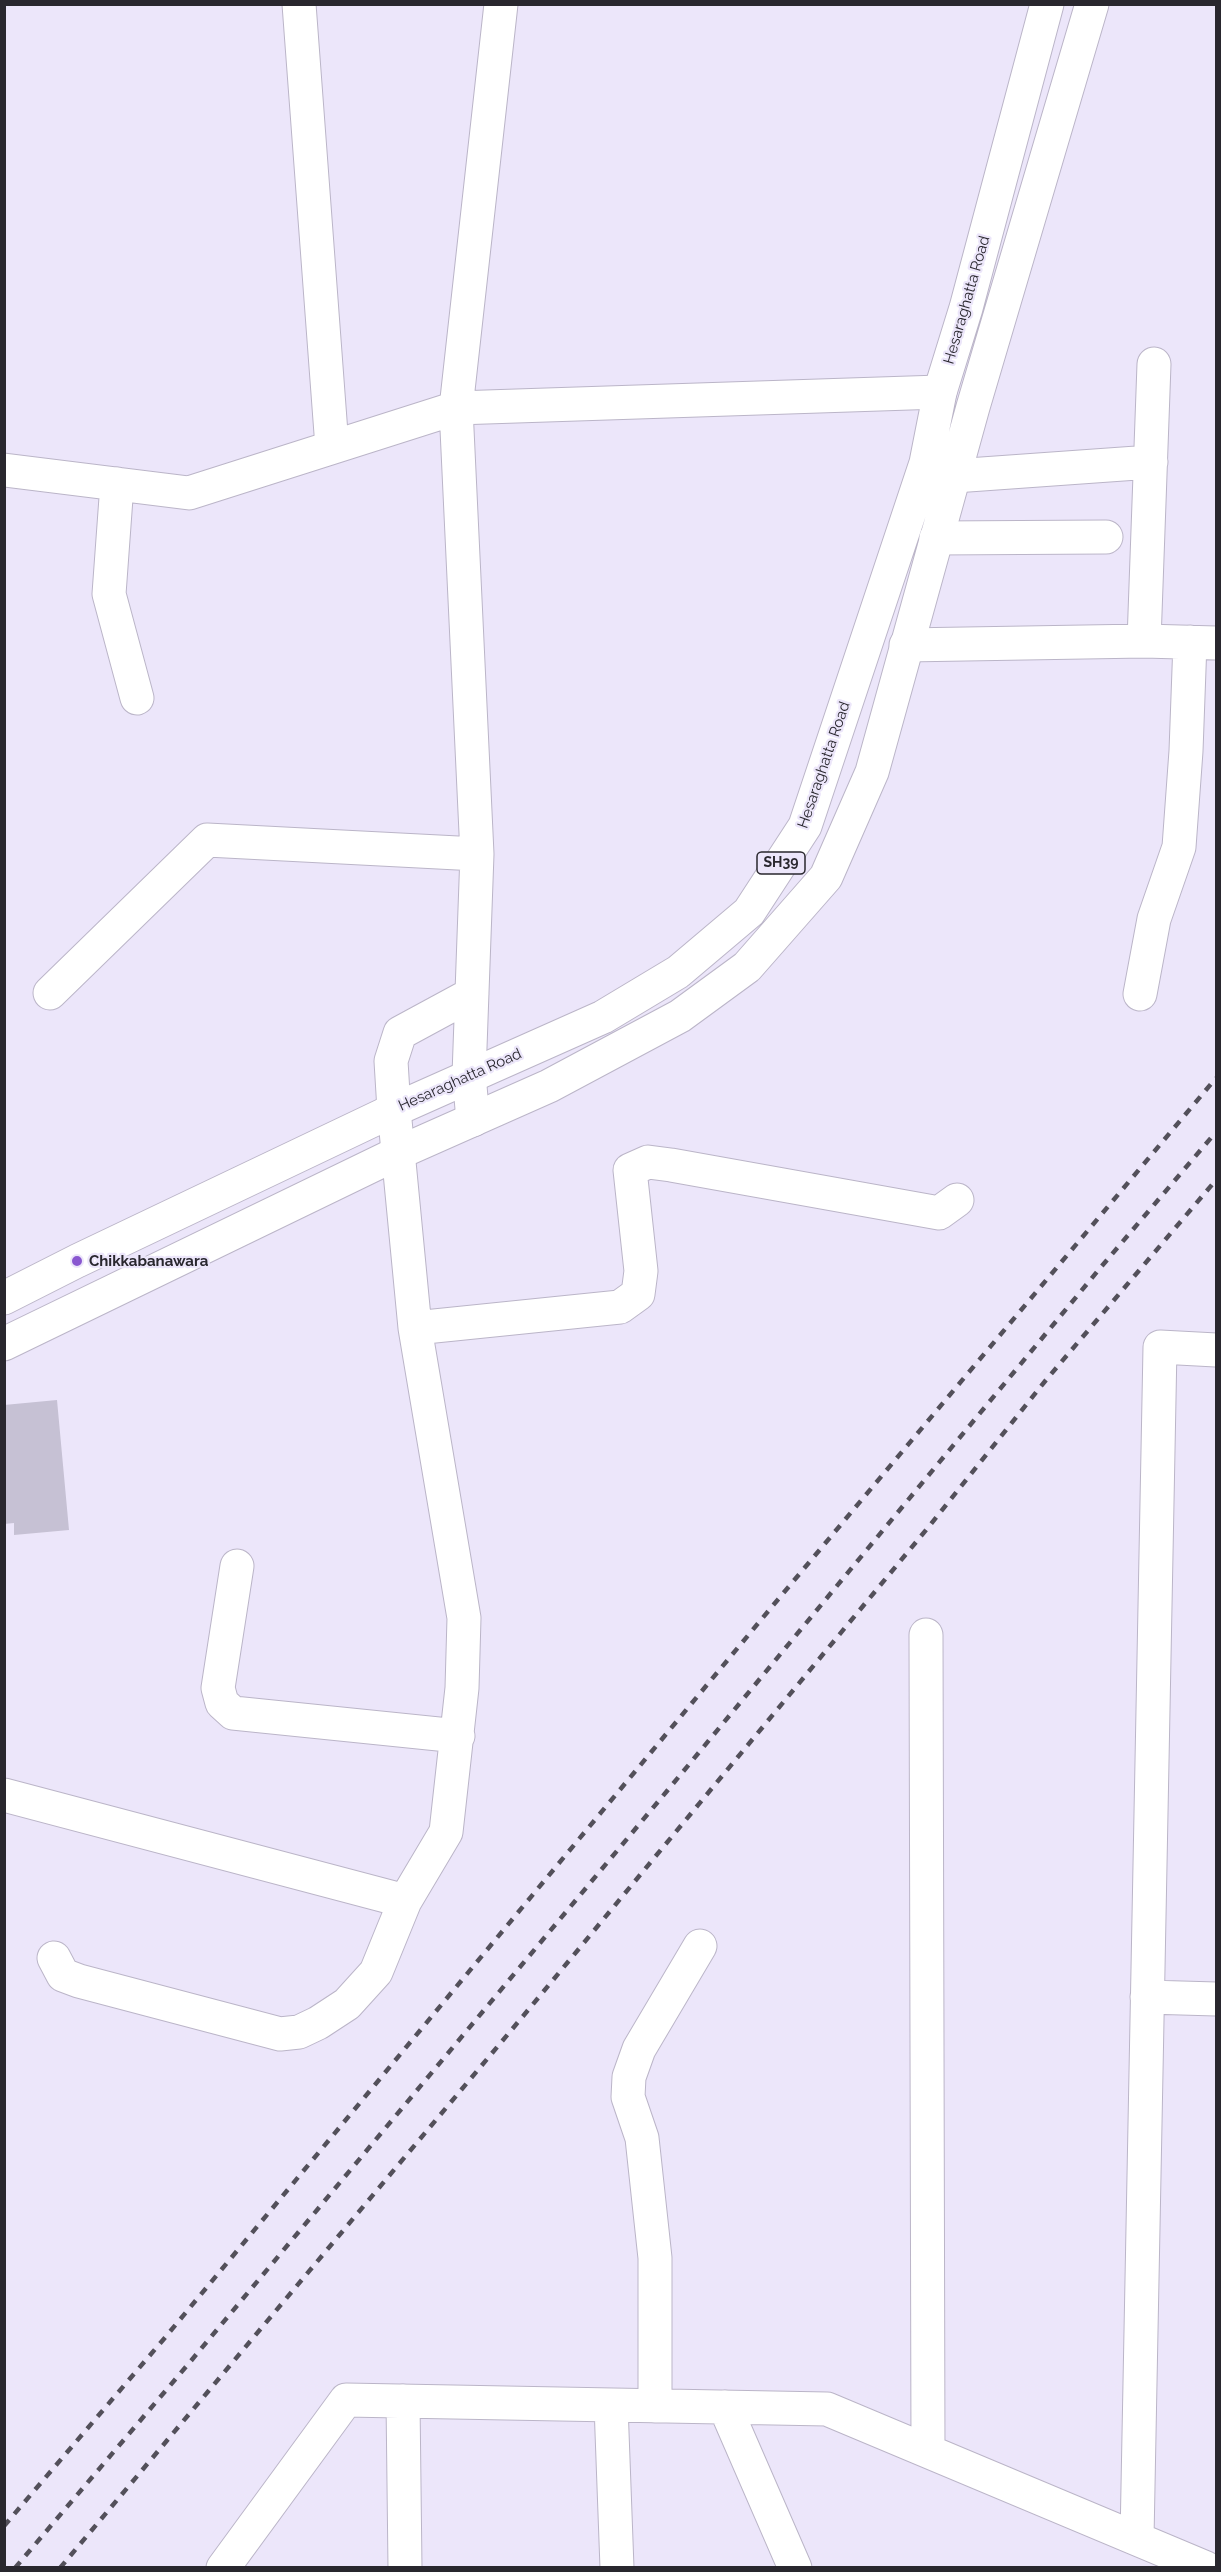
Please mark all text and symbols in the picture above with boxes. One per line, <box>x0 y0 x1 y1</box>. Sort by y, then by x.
street label: Hesaraghatta Road <box>940 234 994 366</box>
street label: Hesaraghatta Road <box>794 699 854 831</box>
road number: SH39 <box>757 852 805 874</box>
street label: Hesaraghatta Road <box>396 1045 524 1115</box>
place label: Chikkabanawara <box>89 1252 208 1270</box>
marker: Chikkabanawara <box>70 1254 84 1268</box>

